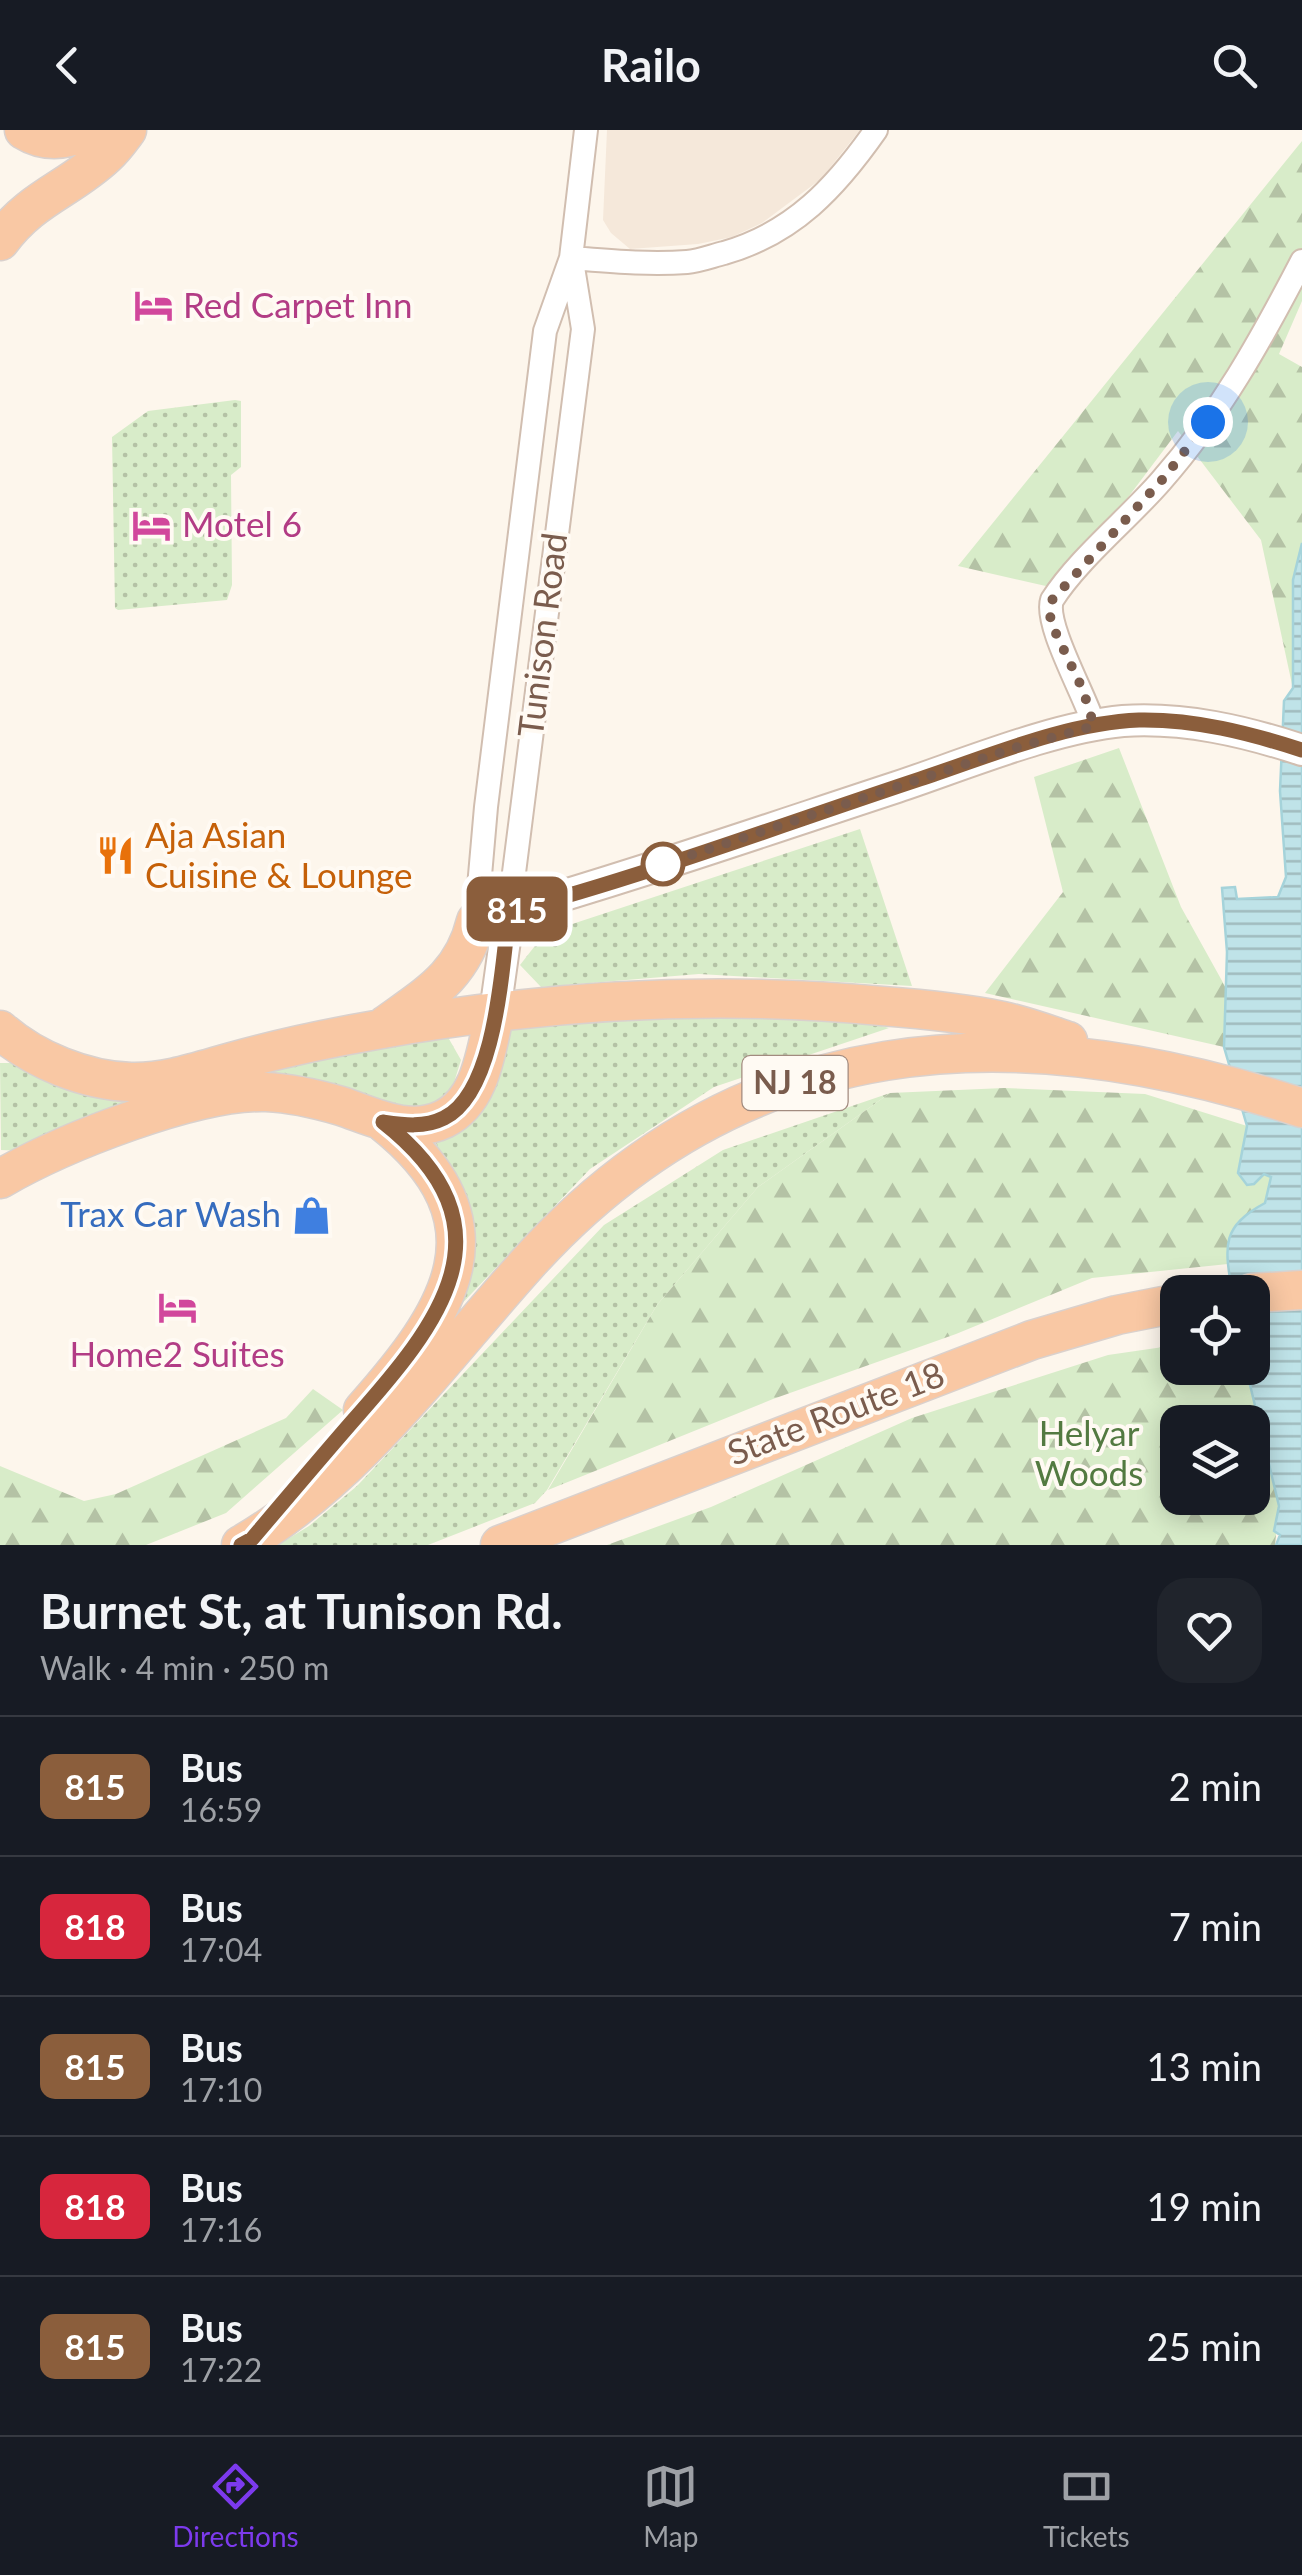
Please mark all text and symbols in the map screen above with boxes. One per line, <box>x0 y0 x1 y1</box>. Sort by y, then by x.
icon: back <box>40 38 95 93</box>
text: Railo <box>601 38 701 92</box>
icon: search <box>1207 38 1262 93</box>
place label: Red Carpet Inn <box>183 283 412 325</box>
hotel icon: Red Carpet Inn <box>132 285 174 327</box>
your location <box>1183 397 1233 447</box>
place label: Motel 6 <box>182 502 302 544</box>
hotel icon: Motel 6 <box>131 504 173 546</box>
street label: Tunison Road <box>508 530 574 739</box>
place label: Aja Asian Cuisine & Lounge <box>145 813 412 895</box>
restaurant icon: Aja Asian Cuisine & Lounge <box>94 835 136 877</box>
unlabelled marker <box>642 843 684 885</box>
line badge: 815 <box>460 876 574 942</box>
text: 815 <box>487 888 547 930</box>
road number: NJ 18 <box>742 1056 848 1110</box>
place label: Trax Car Wash <box>60 1192 281 1234</box>
shop icon: Trax Car Wash <box>290 1194 332 1236</box>
map controls <box>1160 1275 1270 1515</box>
button: locate <box>1160 1275 1270 1385</box>
hotel icon: Home2 Suites <box>156 1287 198 1329</box>
place label: Home2 Suites <box>69 1332 285 1374</box>
street label: State Route 18 <box>721 1352 949 1473</box>
button: layers <box>1160 1405 1270 1515</box>
park label: Helyar Woods <box>1035 1411 1143 1493</box>
button: heart <box>1157 1578 1262 1683</box>
text: Burnet St, at Tunison Rd. <box>40 1582 563 1639</box>
text: Walk · 4 min · 250 m <box>40 1648 329 1687</box>
text: Bus <box>180 1744 243 1790</box>
text: 2 min <box>1169 1763 1262 1809</box>
text: 815 <box>65 1765 125 1807</box>
text: 16:59 <box>180 1790 262 1829</box>
text: Bus <box>180 1884 243 1930</box>
text: 7 min <box>1169 1903 1262 1949</box>
text: 818 <box>65 1905 125 1947</box>
text: 17:04 <box>180 1930 262 1969</box>
text: Bus <box>180 2024 243 2070</box>
text: 13 min <box>1147 2043 1262 2089</box>
text: 815 <box>65 2045 125 2087</box>
text: 17:10 <box>180 2070 262 2109</box>
text: Bus <box>180 2164 243 2210</box>
text: 19 min <box>1147 2183 1262 2229</box>
text: 818 <box>65 2185 125 2227</box>
text: 17:16 <box>180 2210 262 2249</box>
text: Bus <box>180 2304 243 2350</box>
text: 25 min <box>1147 2323 1262 2369</box>
text: 815 <box>65 2325 125 2367</box>
text: 17:22 <box>180 2350 262 2389</box>
tab: Directions <box>172 2459 299 2553</box>
tab: Map <box>643 2459 698 2553</box>
tab: Tickets <box>1043 2459 1130 2553</box>

